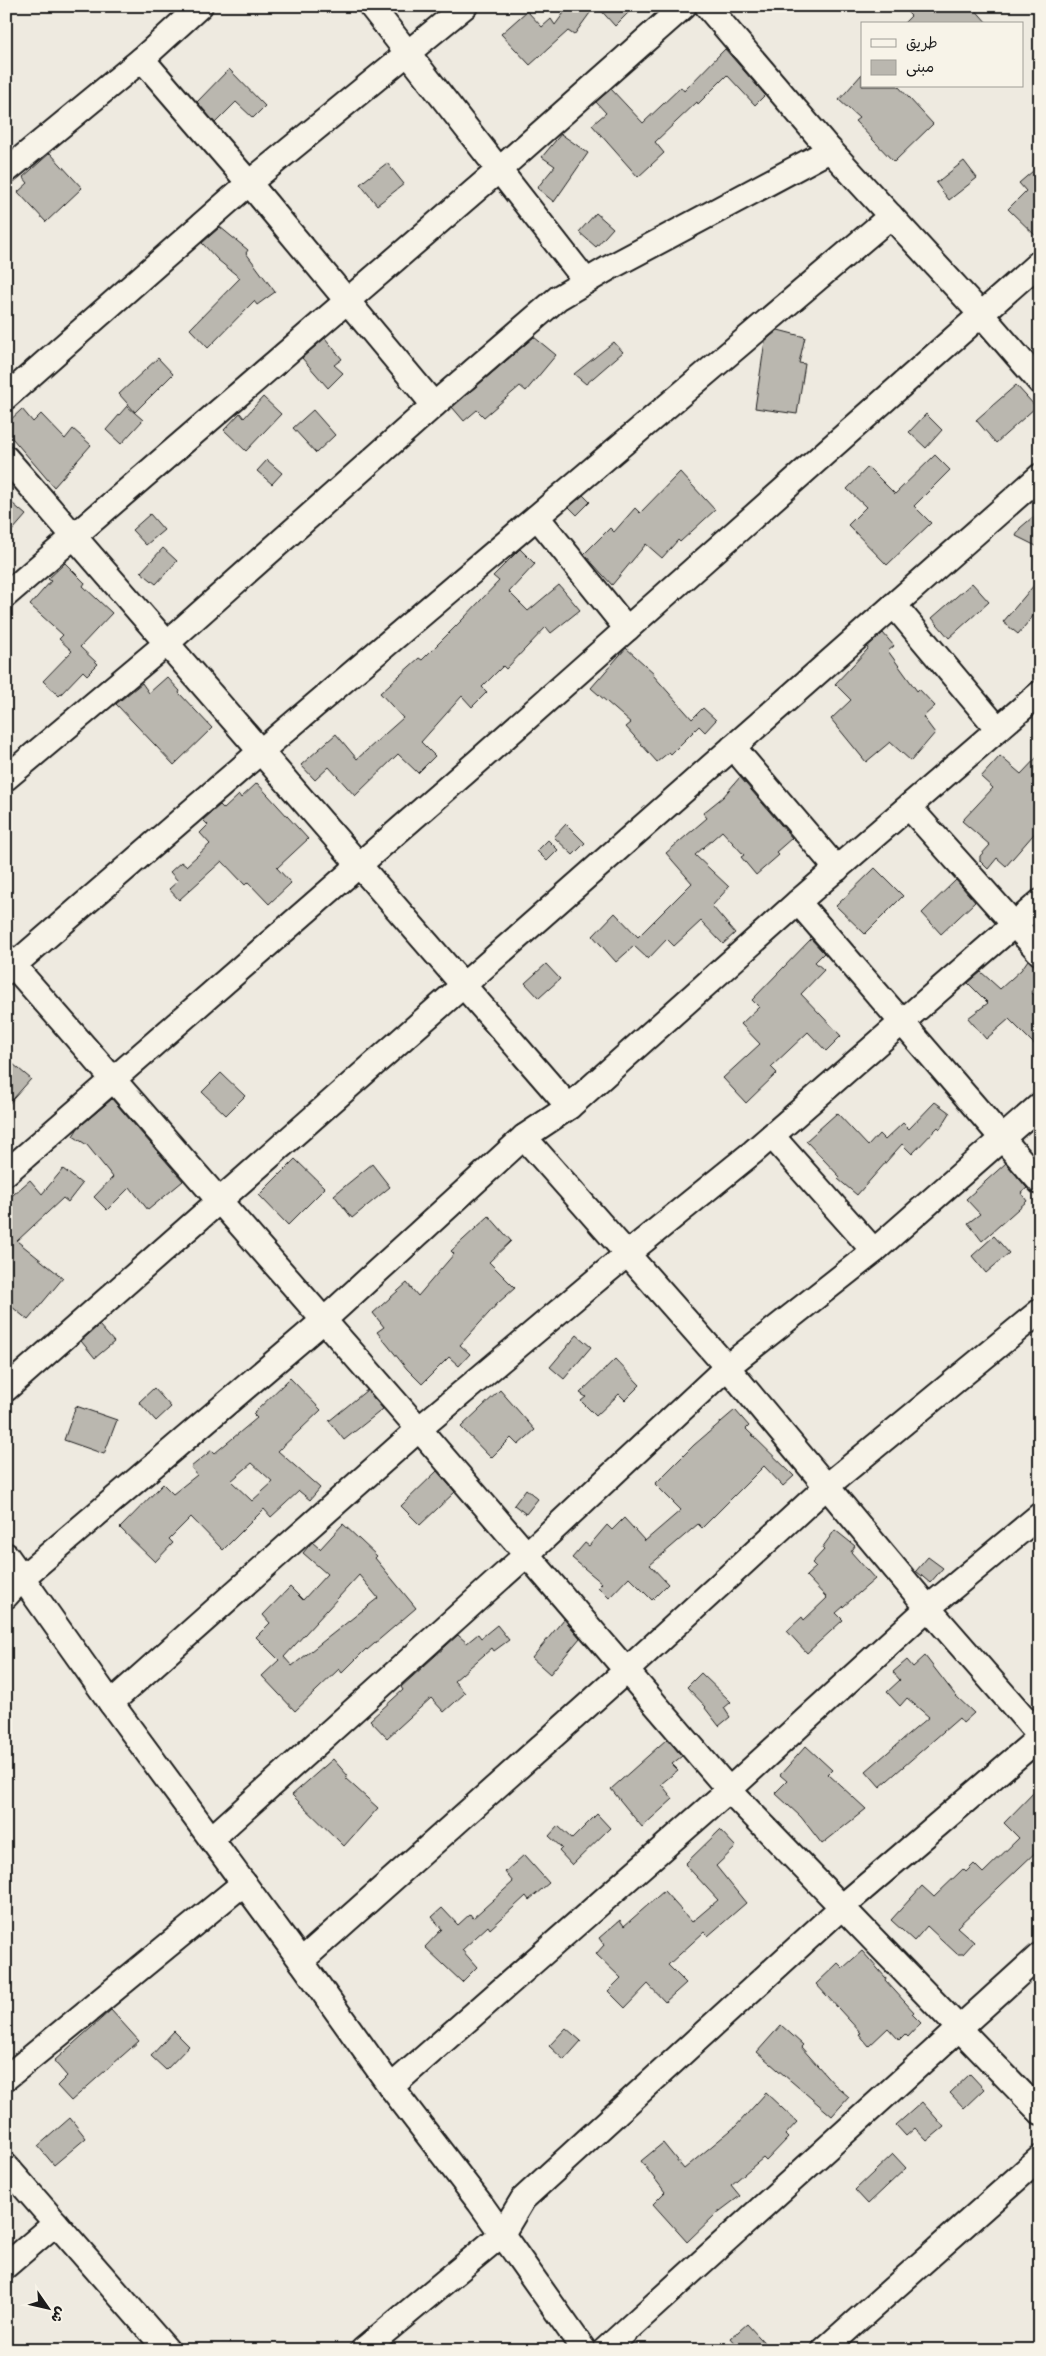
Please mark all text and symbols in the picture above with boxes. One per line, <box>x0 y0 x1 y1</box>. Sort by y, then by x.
legend <box>861 22 1024 88</box>
text: طريق <box>906 33 938 52</box>
text: مبنى <box>906 57 934 77</box>
north arrow <box>22 2284 72 2334</box>
text: ش <box>47 2304 71 2327</box>

